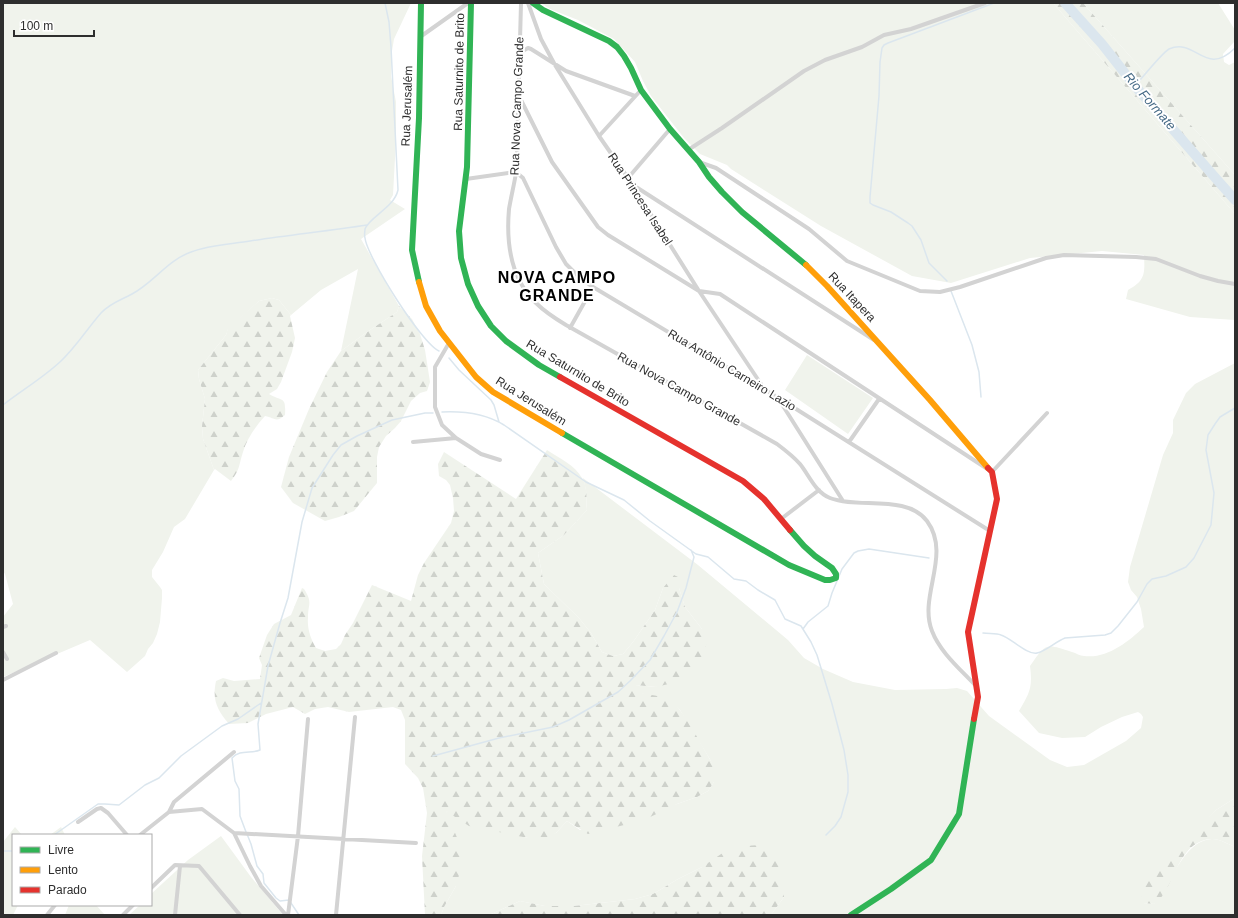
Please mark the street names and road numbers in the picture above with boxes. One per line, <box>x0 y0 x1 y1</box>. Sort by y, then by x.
street label: Rua Saturnito de Brito <box>451 13 467 131</box>
street label: Rua Nova Campo Grande <box>508 36 526 176</box>
street label: Rua Jerusalém <box>399 65 415 147</box>
street label: Rua Princesa Isabel <box>605 150 675 248</box>
street label: Rua Itapera <box>825 269 879 325</box>
street label: Rua Antônio Carneiro Lazio <box>665 326 799 414</box>
street label: Rua Saturnito de Brito <box>524 337 632 410</box>
street label: Rua Nova Campo Grande <box>615 349 743 429</box>
street label: Rua Jerusalém <box>493 374 569 428</box>

